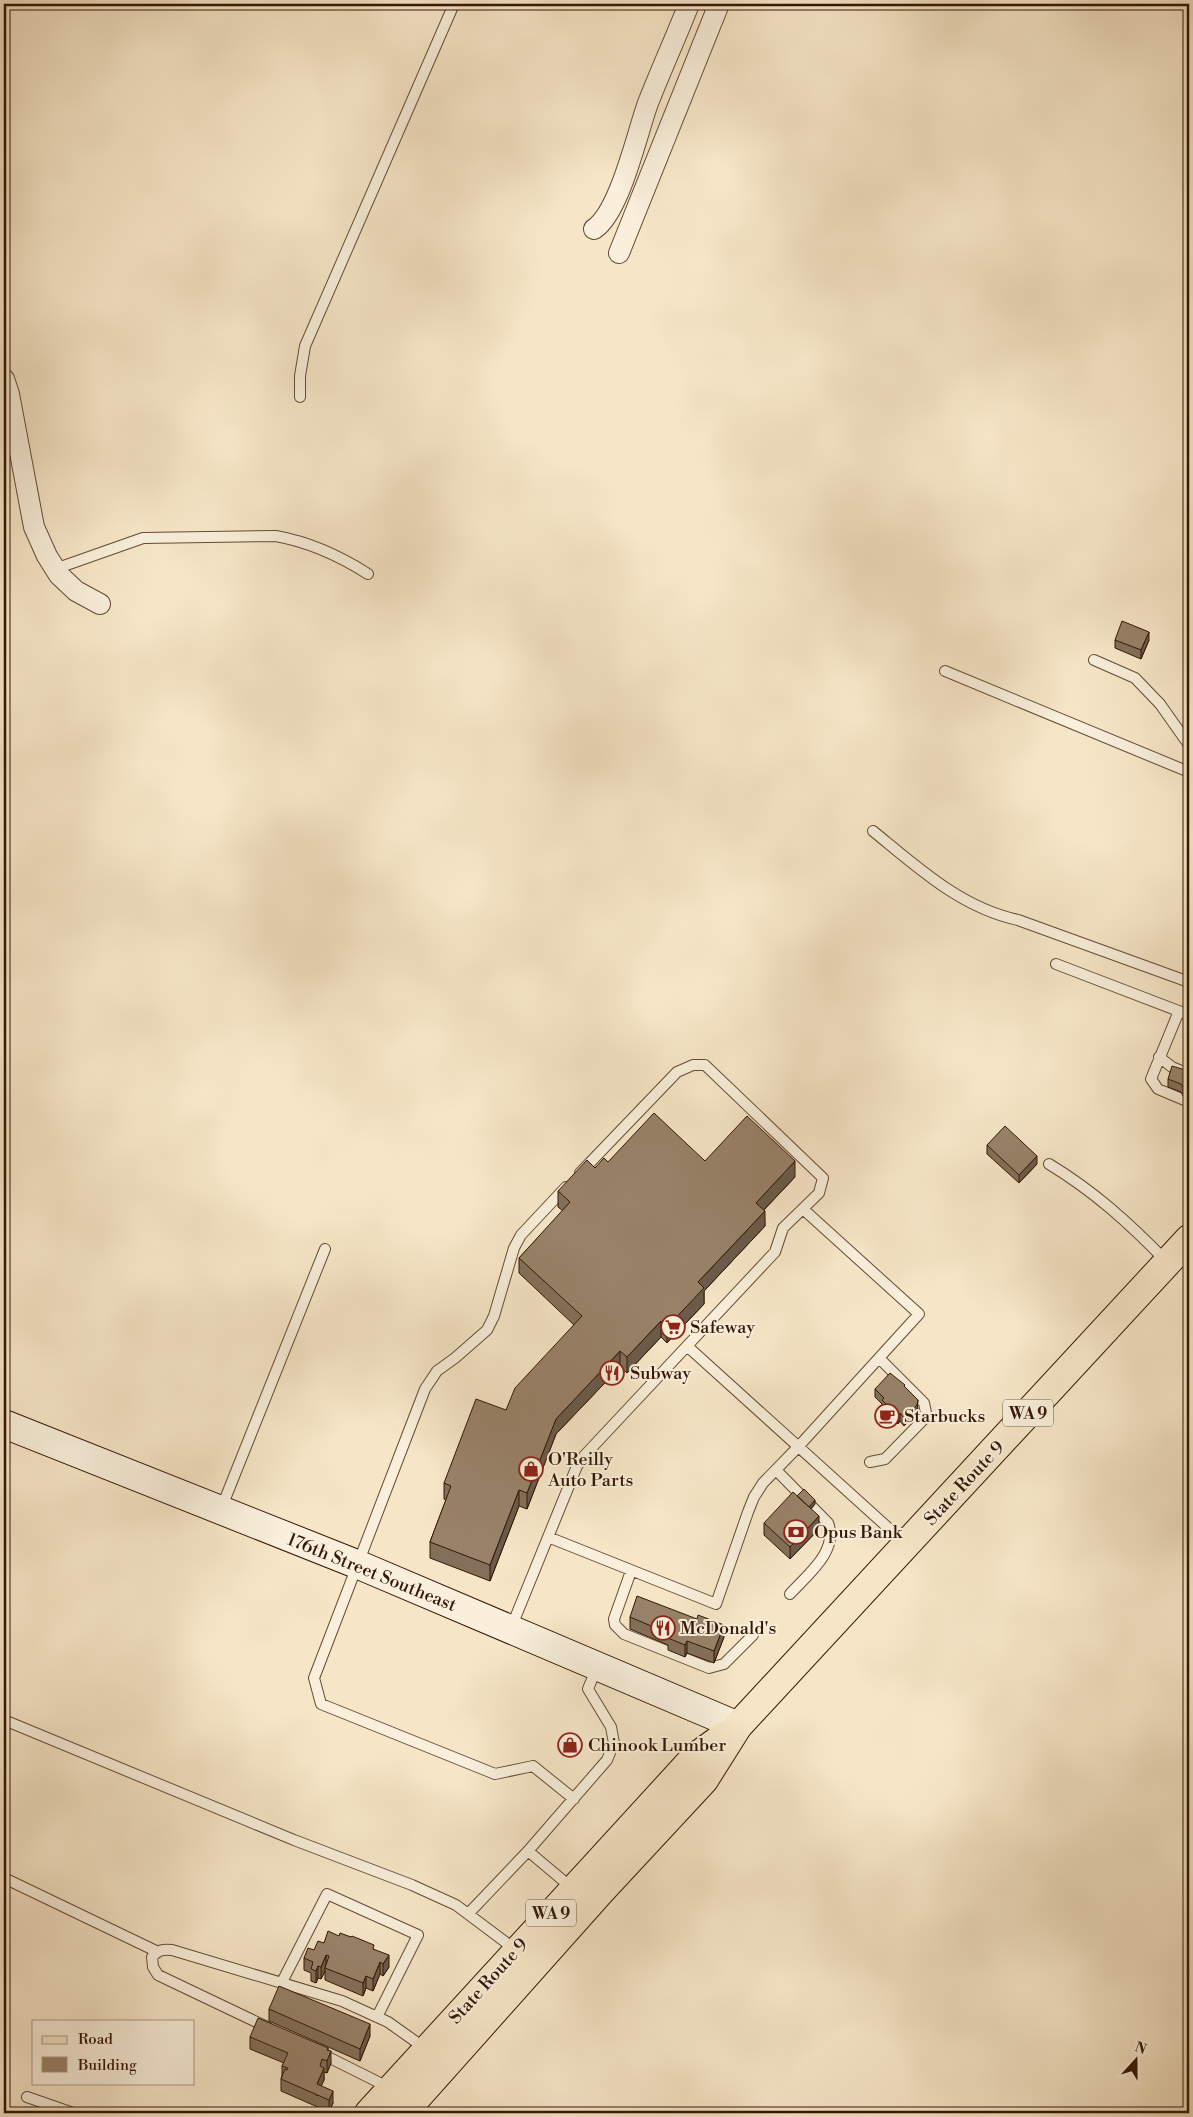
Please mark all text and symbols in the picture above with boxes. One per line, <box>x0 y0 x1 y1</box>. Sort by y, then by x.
supermarket icon: Safeway <box>660 1314 686 1340</box>
place label: Safeway <box>690 1316 755 1339</box>
restaurant icon: Subway <box>599 1360 625 1386</box>
place label: Subway <box>630 1362 691 1385</box>
road number: WA 9 <box>1003 1400 1053 1426</box>
cafe icon: Starbucks <box>874 1403 900 1429</box>
place label: Starbucks <box>904 1405 985 1428</box>
street label: State Route 9 <box>919 1436 1010 1531</box>
place label: O'Reilly Auto Parts <box>547 1448 634 1492</box>
shop icon: O'Reilly Auto Parts <box>518 1456 544 1482</box>
bank icon: Opus Bank <box>783 1519 809 1545</box>
place label: Opus Bank <box>814 1521 904 1544</box>
street label: 176th Street Southeast <box>284 1528 460 1617</box>
restaurant icon: McDonald's <box>650 1615 676 1641</box>
place label: McDonald's <box>680 1617 777 1640</box>
shop icon: Chinook Lumber <box>557 1732 583 1758</box>
place label: Chinook Lumber <box>588 1734 726 1757</box>
road number: WA 9 <box>526 1900 576 1926</box>
street label: State Route 9 <box>444 1934 533 2029</box>
legend <box>32 2020 195 2084</box>
text: Road <box>78 2030 113 2049</box>
north arrow <box>1110 2034 1160 2084</box>
text: N <box>1132 2038 1149 2059</box>
text: Building <box>77 2056 137 2075</box>

